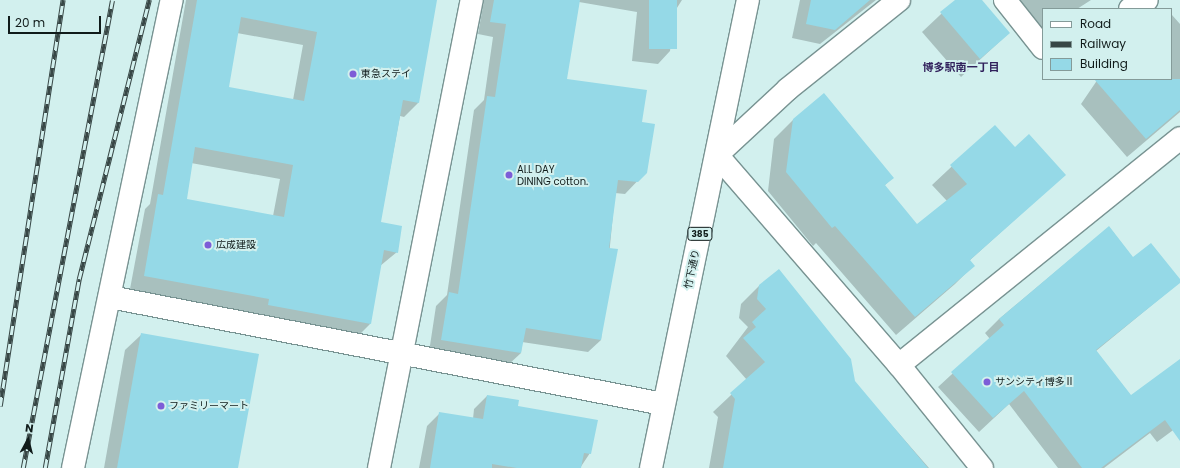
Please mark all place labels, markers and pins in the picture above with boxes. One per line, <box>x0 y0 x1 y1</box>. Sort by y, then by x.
place label: 東急ステイ <box>361 68 411 80</box>
marker: 東急ステイ <box>348 69 358 79</box>
place label: ALL DAY DINING cotton. <box>517 163 588 186</box>
marker: ALL DAY DINING cotton. <box>504 170 514 180</box>
place label: 広成建設 <box>216 239 256 251</box>
marker: 広成建設 <box>203 240 213 250</box>
place label: サンシティ博多Ⅱ <box>995 376 1075 388</box>
marker: サンシティ博多Ⅱ <box>982 377 992 387</box>
place label: ファミリーマート <box>169 400 249 412</box>
marker: ファミリーマート <box>156 401 166 411</box>

